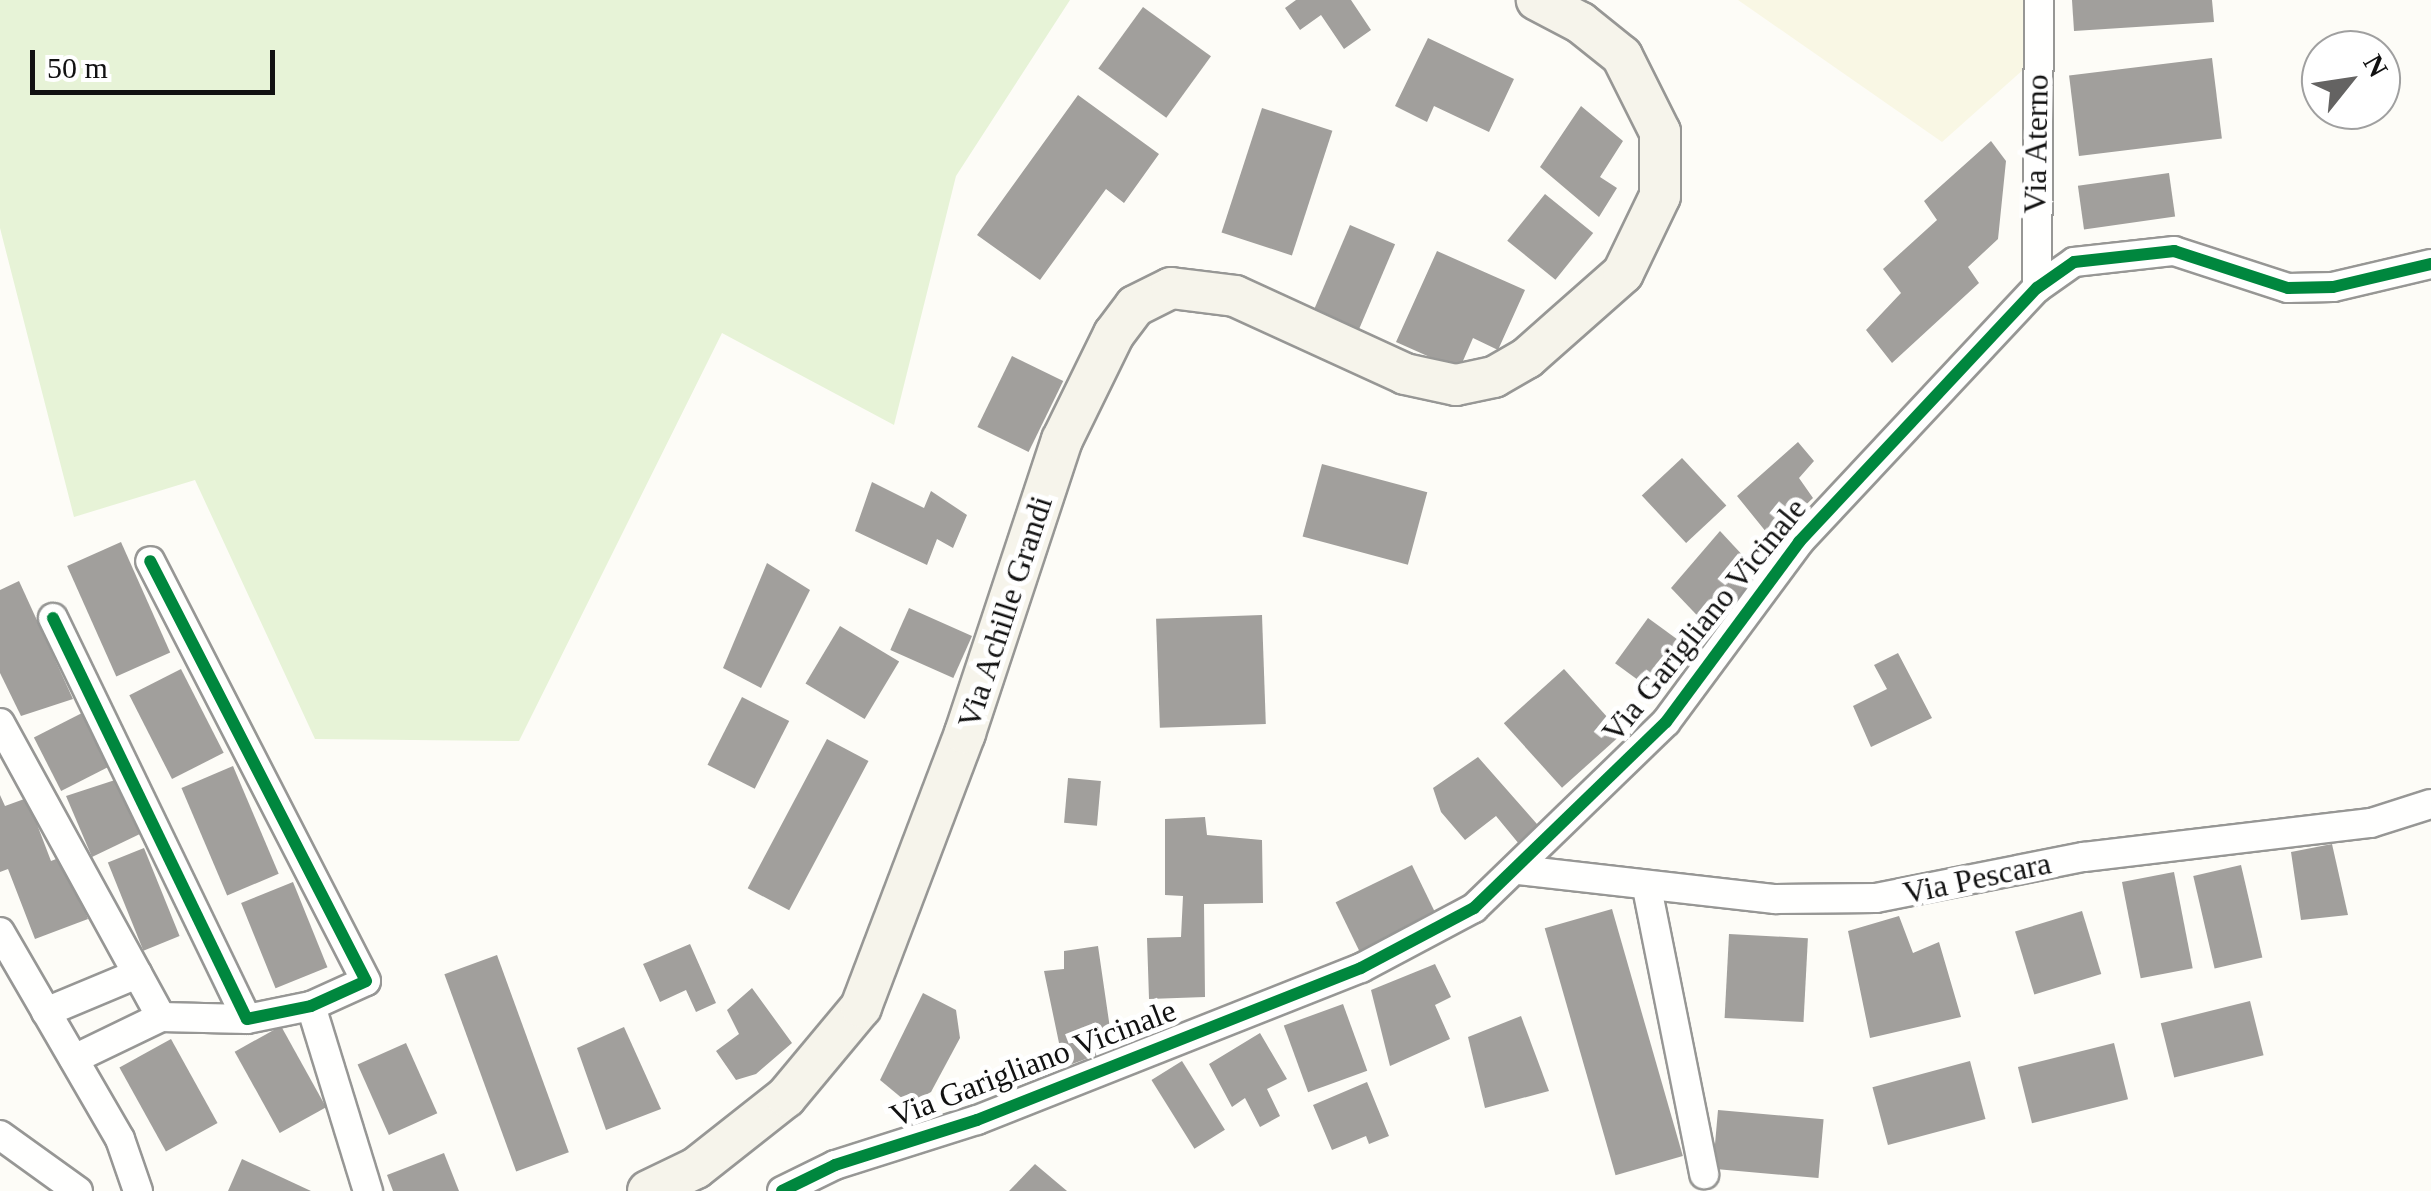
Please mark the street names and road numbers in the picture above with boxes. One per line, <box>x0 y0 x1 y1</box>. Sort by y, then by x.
street label: Via Aterno <box>2016 73 2056 215</box>
street label: Via Achille Grandi <box>949 490 1061 734</box>
street label: Via Garigliano Vicinale <box>1594 490 1814 750</box>
street label: Via Pescara <box>1900 844 2054 912</box>
street label: Via Garigliano Vicinale <box>884 991 1182 1135</box>

